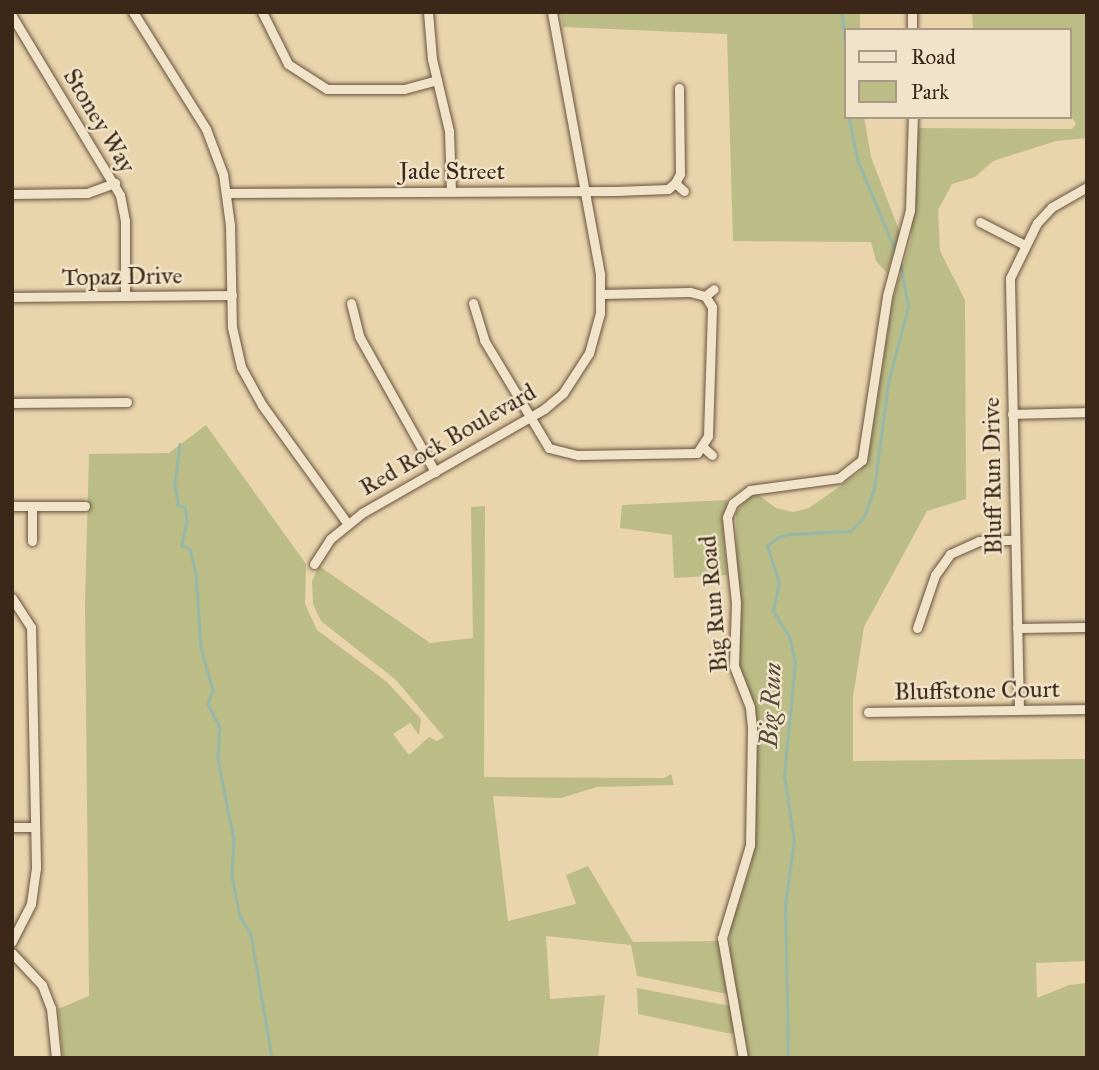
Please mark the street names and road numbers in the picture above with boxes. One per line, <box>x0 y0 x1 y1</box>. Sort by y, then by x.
street label: Stoney Way <box>57 64 141 178</box>
street label: Jade Street <box>399 158 505 186</box>
street label: Topaz Drive <box>61 262 183 292</box>
street label: Red Rock Boulevard <box>355 378 541 502</box>
street label: Bluff Run Drive <box>977 397 1009 555</box>
street label: Big Run Road <box>694 534 734 674</box>
street label: Bluffstone Court <box>894 675 1060 707</box>

